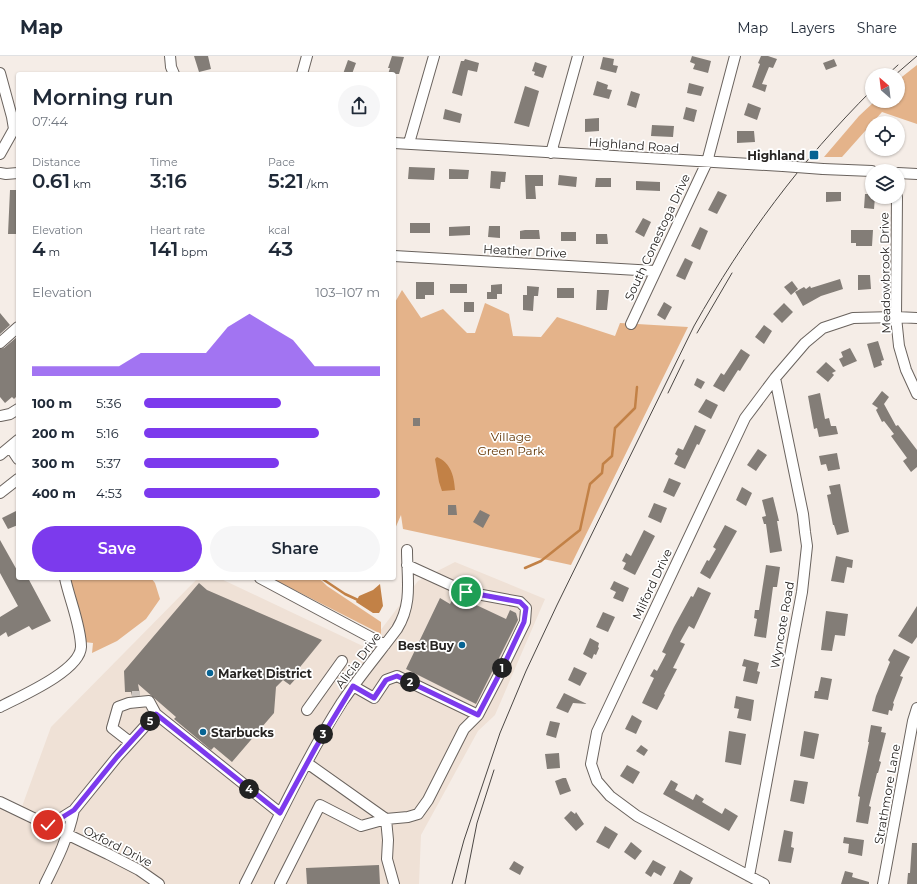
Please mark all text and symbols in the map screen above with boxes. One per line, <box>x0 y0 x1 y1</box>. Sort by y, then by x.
text: Map <box>20 16 63 39</box>
text: Map <box>737 19 768 37</box>
text: Layers <box>790 19 835 37</box>
text: Share <box>857 19 897 37</box>
north arrow <box>865 68 905 108</box>
map controls <box>865 68 905 204</box>
text: Morning run <box>32 84 173 111</box>
button: share <box>338 85 380 127</box>
text: 07:44 <box>32 113 68 129</box>
button: locate <box>865 116 905 156</box>
street label: Highland Road <box>588 134 680 156</box>
place label: Highland <box>747 148 805 163</box>
marker: Highland <box>808 149 820 161</box>
text: Distance <box>32 155 80 169</box>
text: Time <box>150 155 178 169</box>
text: Pace <box>268 155 295 169</box>
button: layers <box>865 164 905 204</box>
text: 0.61 <box>32 169 70 193</box>
text: 3:16 <box>150 169 187 193</box>
text: 5:21 <box>268 169 304 193</box>
street label: South Conestoga Drive <box>621 171 693 303</box>
text: km <box>70 177 91 191</box>
text: /km <box>304 177 329 191</box>
street label: Meadowbrook Drive <box>876 212 894 334</box>
text: Elevation <box>32 223 83 237</box>
text: Heart rate <box>150 223 205 237</box>
text: kcal <box>268 223 290 237</box>
text: 4 <box>32 237 46 261</box>
text: 141 <box>150 237 178 261</box>
text: 43 <box>268 237 293 261</box>
street label: Heather Drive <box>483 241 567 261</box>
text: m <box>46 245 60 259</box>
text: bpm <box>178 245 208 259</box>
text: Elevation <box>32 284 92 300</box>
text: 103–107 m <box>315 284 380 300</box>
text: 100 m <box>32 395 72 411</box>
text: 5:36 <box>96 395 121 411</box>
text: 200 m <box>32 425 75 441</box>
text: 5:16 <box>96 425 119 441</box>
park label: Village Green Park <box>477 429 545 458</box>
text: 300 m <box>32 455 75 471</box>
text: 5:37 <box>96 455 121 471</box>
text: 400 m <box>32 485 76 501</box>
text: 4:53 <box>96 485 122 501</box>
button: Save <box>32 526 202 572</box>
button: Share <box>210 526 380 572</box>
street label: Milford Drive <box>629 546 675 622</box>
pin <box>449 575 483 609</box>
street label: Wyncote Road <box>767 580 797 670</box>
icon: arrive <box>455 581 477 603</box>
street label: Alicia Drive <box>332 629 384 691</box>
place label: Best Buy <box>398 638 455 653</box>
marker: Best Buy <box>457 640 467 650</box>
pin: 1 <box>492 658 512 678</box>
text: 1 <box>500 661 504 675</box>
place label: Market District <box>218 666 313 681</box>
marker: Market District <box>205 668 215 678</box>
pin: 2 <box>400 672 420 692</box>
text: 2 <box>407 675 413 689</box>
pin: 5 <box>140 711 160 731</box>
text: 5 <box>147 714 153 728</box>
pin: 3 <box>313 724 333 744</box>
place label: Starbucks <box>211 725 274 740</box>
marker: Starbucks <box>198 727 208 737</box>
text: 3 <box>320 727 326 741</box>
street label: Strathmore Lane <box>871 743 903 845</box>
pin: 4 <box>239 779 259 799</box>
text: 4 <box>245 782 253 796</box>
pin <box>31 808 65 842</box>
icon: check <box>37 814 59 836</box>
street label: Oxford Drive <box>81 822 155 870</box>

